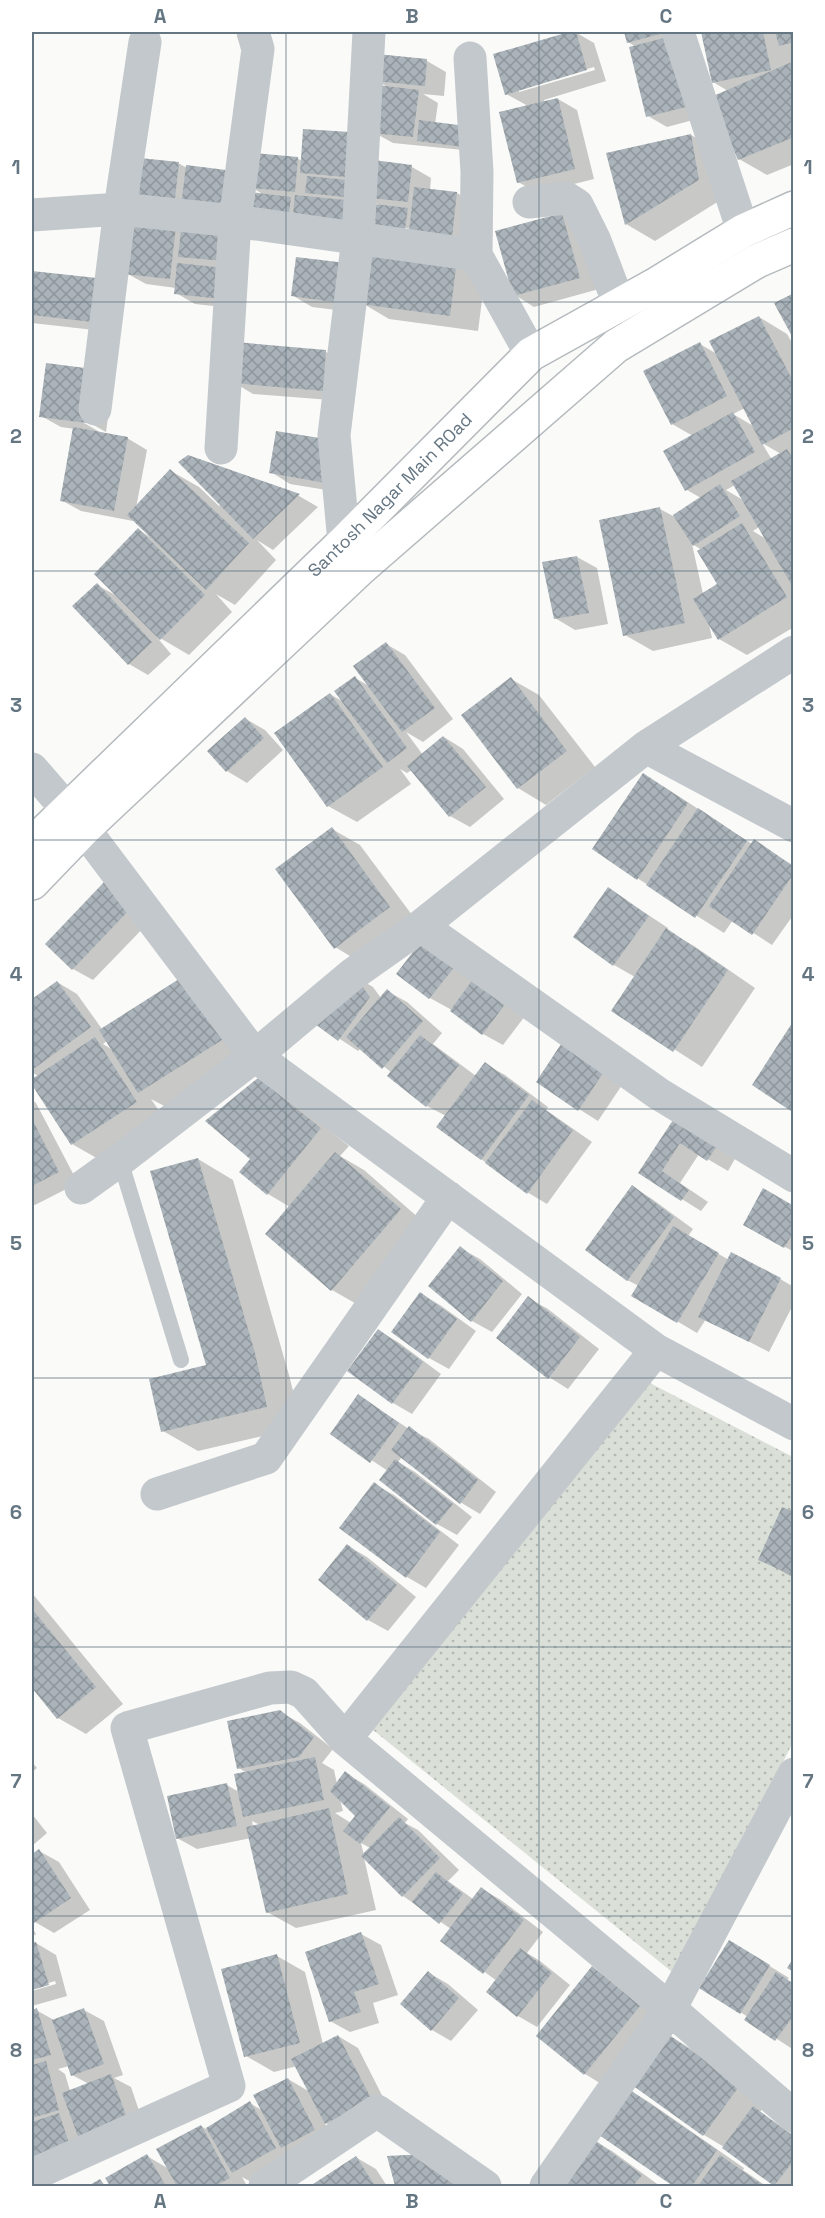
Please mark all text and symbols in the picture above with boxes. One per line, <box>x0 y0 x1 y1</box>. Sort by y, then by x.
text: A <box>154 3 167 29</box>
text: B <box>405 3 419 29</box>
text: C <box>660 3 673 29</box>
text: 1 <box>11 154 21 180</box>
text: 1 <box>803 154 813 180</box>
street label: Santosh Nagar Main ROad <box>303 408 477 582</box>
text: 2 <box>10 423 22 449</box>
text: 2 <box>802 423 814 449</box>
text: 3 <box>10 692 22 718</box>
text: 3 <box>802 692 814 718</box>
text: 4 <box>10 961 23 987</box>
text: 4 <box>802 961 815 987</box>
text: 5 <box>10 1230 22 1256</box>
text: 5 <box>802 1230 814 1256</box>
text: 6 <box>10 1499 22 1525</box>
text: 6 <box>802 1499 814 1525</box>
text: 7 <box>10 1768 22 1794</box>
text: 7 <box>802 1768 814 1794</box>
text: 8 <box>10 2037 22 2063</box>
text: 8 <box>802 2037 814 2063</box>
text: A <box>154 2188 167 2214</box>
text: B <box>405 2188 419 2214</box>
text: C <box>660 2188 673 2214</box>

